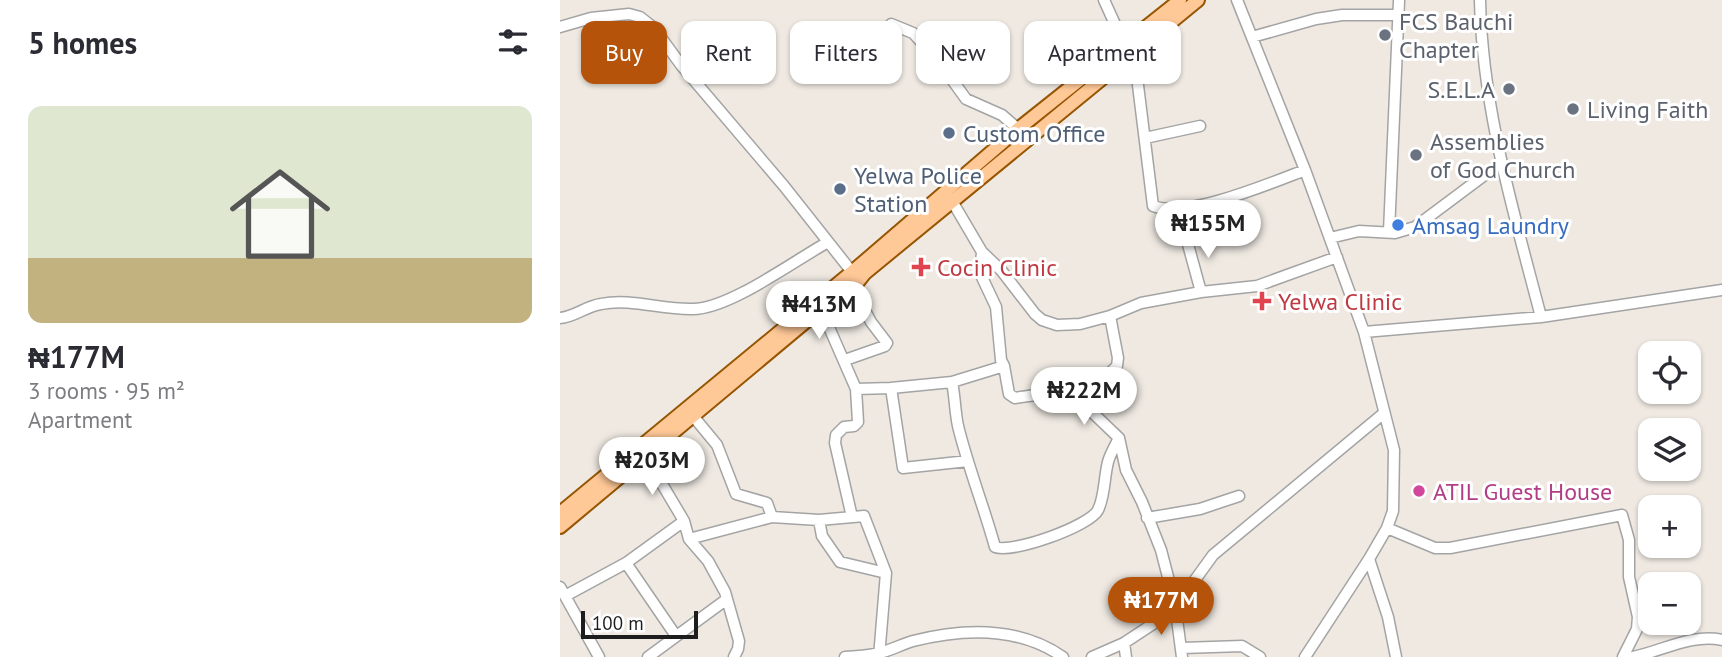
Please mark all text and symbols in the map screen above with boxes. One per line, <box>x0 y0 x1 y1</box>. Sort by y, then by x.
place label: FCS Bauchi Chapter <box>1399 6 1514 65</box>
chip: Buy <box>581 21 667 84</box>
chip: Rent <box>681 21 776 84</box>
chip: Filters <box>790 21 902 84</box>
chip: New <box>916 21 1010 84</box>
chip: Apartment <box>1024 21 1181 84</box>
text: 5 homes <box>28 23 137 62</box>
icon: filters <box>494 23 532 61</box>
marker: FCS Bauchi Chapter <box>1377 27 1393 43</box>
place label: S.E.L.A <box>1428 74 1495 105</box>
marker: S.E.L.A <box>1501 81 1517 97</box>
place label: Living Faith <box>1587 94 1708 125</box>
marker: Living Faith <box>1565 101 1581 117</box>
place label: Custom Office <box>963 118 1105 149</box>
marker: Custom Office <box>941 125 957 141</box>
place label: Assemblies of God Church <box>1430 126 1575 185</box>
marker: Assemblies of God Church <box>1408 147 1424 163</box>
icon: home <box>217 151 343 277</box>
place label: Yelwa Police Station <box>854 160 982 219</box>
marker: Yelwa Police Station <box>832 181 848 197</box>
pin: ₦155M <box>1159 201 1257 260</box>
text: ₦155M <box>1171 208 1245 237</box>
place label: Amsag Laundry <box>1412 210 1569 241</box>
marker: Amsag Laundry <box>1390 217 1406 233</box>
place label: Cocin Clinic <box>937 252 1057 283</box>
marker: Cocin Clinic <box>911 257 931 277</box>
pin: ₦413M <box>770 282 868 341</box>
place label: Yelwa Clinic <box>1278 286 1402 317</box>
text: ₦413M <box>782 289 856 318</box>
marker: Yelwa Clinic <box>1252 291 1272 311</box>
text: ₦177M <box>28 337 125 376</box>
map controls <box>1638 341 1701 635</box>
button: locate <box>1638 341 1701 404</box>
pin: ₦222M <box>1035 368 1133 427</box>
text: ₦222M <box>1047 375 1121 404</box>
text: 3 rooms · 95 m² <box>28 376 185 405</box>
text: Apartment <box>28 405 132 434</box>
button: layers <box>1638 418 1701 481</box>
pin: ₦203M <box>603 438 701 497</box>
text: ₦203M <box>615 445 689 474</box>
place label: ATIL Guest House <box>1433 476 1612 507</box>
marker: ATIL Guest House <box>1411 483 1427 499</box>
button: + <box>1638 495 1701 558</box>
button: − <box>1638 572 1701 635</box>
pin: ₦177M <box>1112 578 1210 637</box>
text: ₦177M <box>1124 585 1198 614</box>
scale bar <box>581 608 698 640</box>
text: 100 m <box>592 611 644 635</box>

